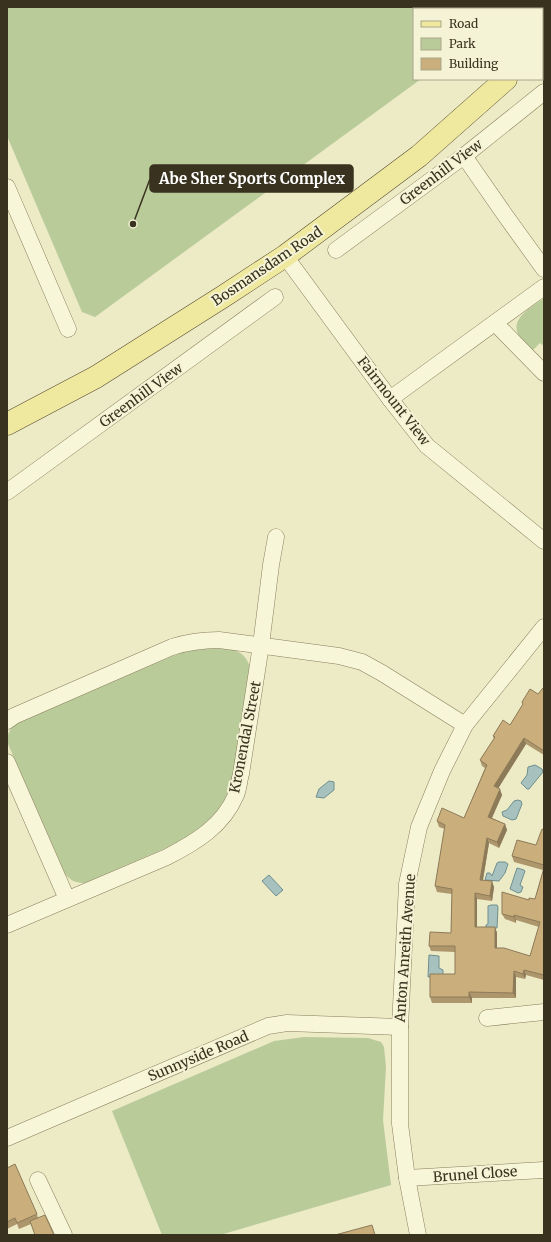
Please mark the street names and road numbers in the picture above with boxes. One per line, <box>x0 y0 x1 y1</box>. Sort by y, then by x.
street label: Greenhill View <box>396 135 486 209</box>
street label: Bosmansdam Road <box>208 222 326 310</box>
street label: Fairmount View <box>354 353 434 449</box>
street label: Greenhill View <box>96 359 186 431</box>
street label: Kronendal Street <box>225 679 265 795</box>
street label: Anton Anreith Avenue <box>391 873 419 1024</box>
street label: Sunnyside Road <box>145 1026 252 1085</box>
street label: Brunel Close <box>432 1162 518 1186</box>

